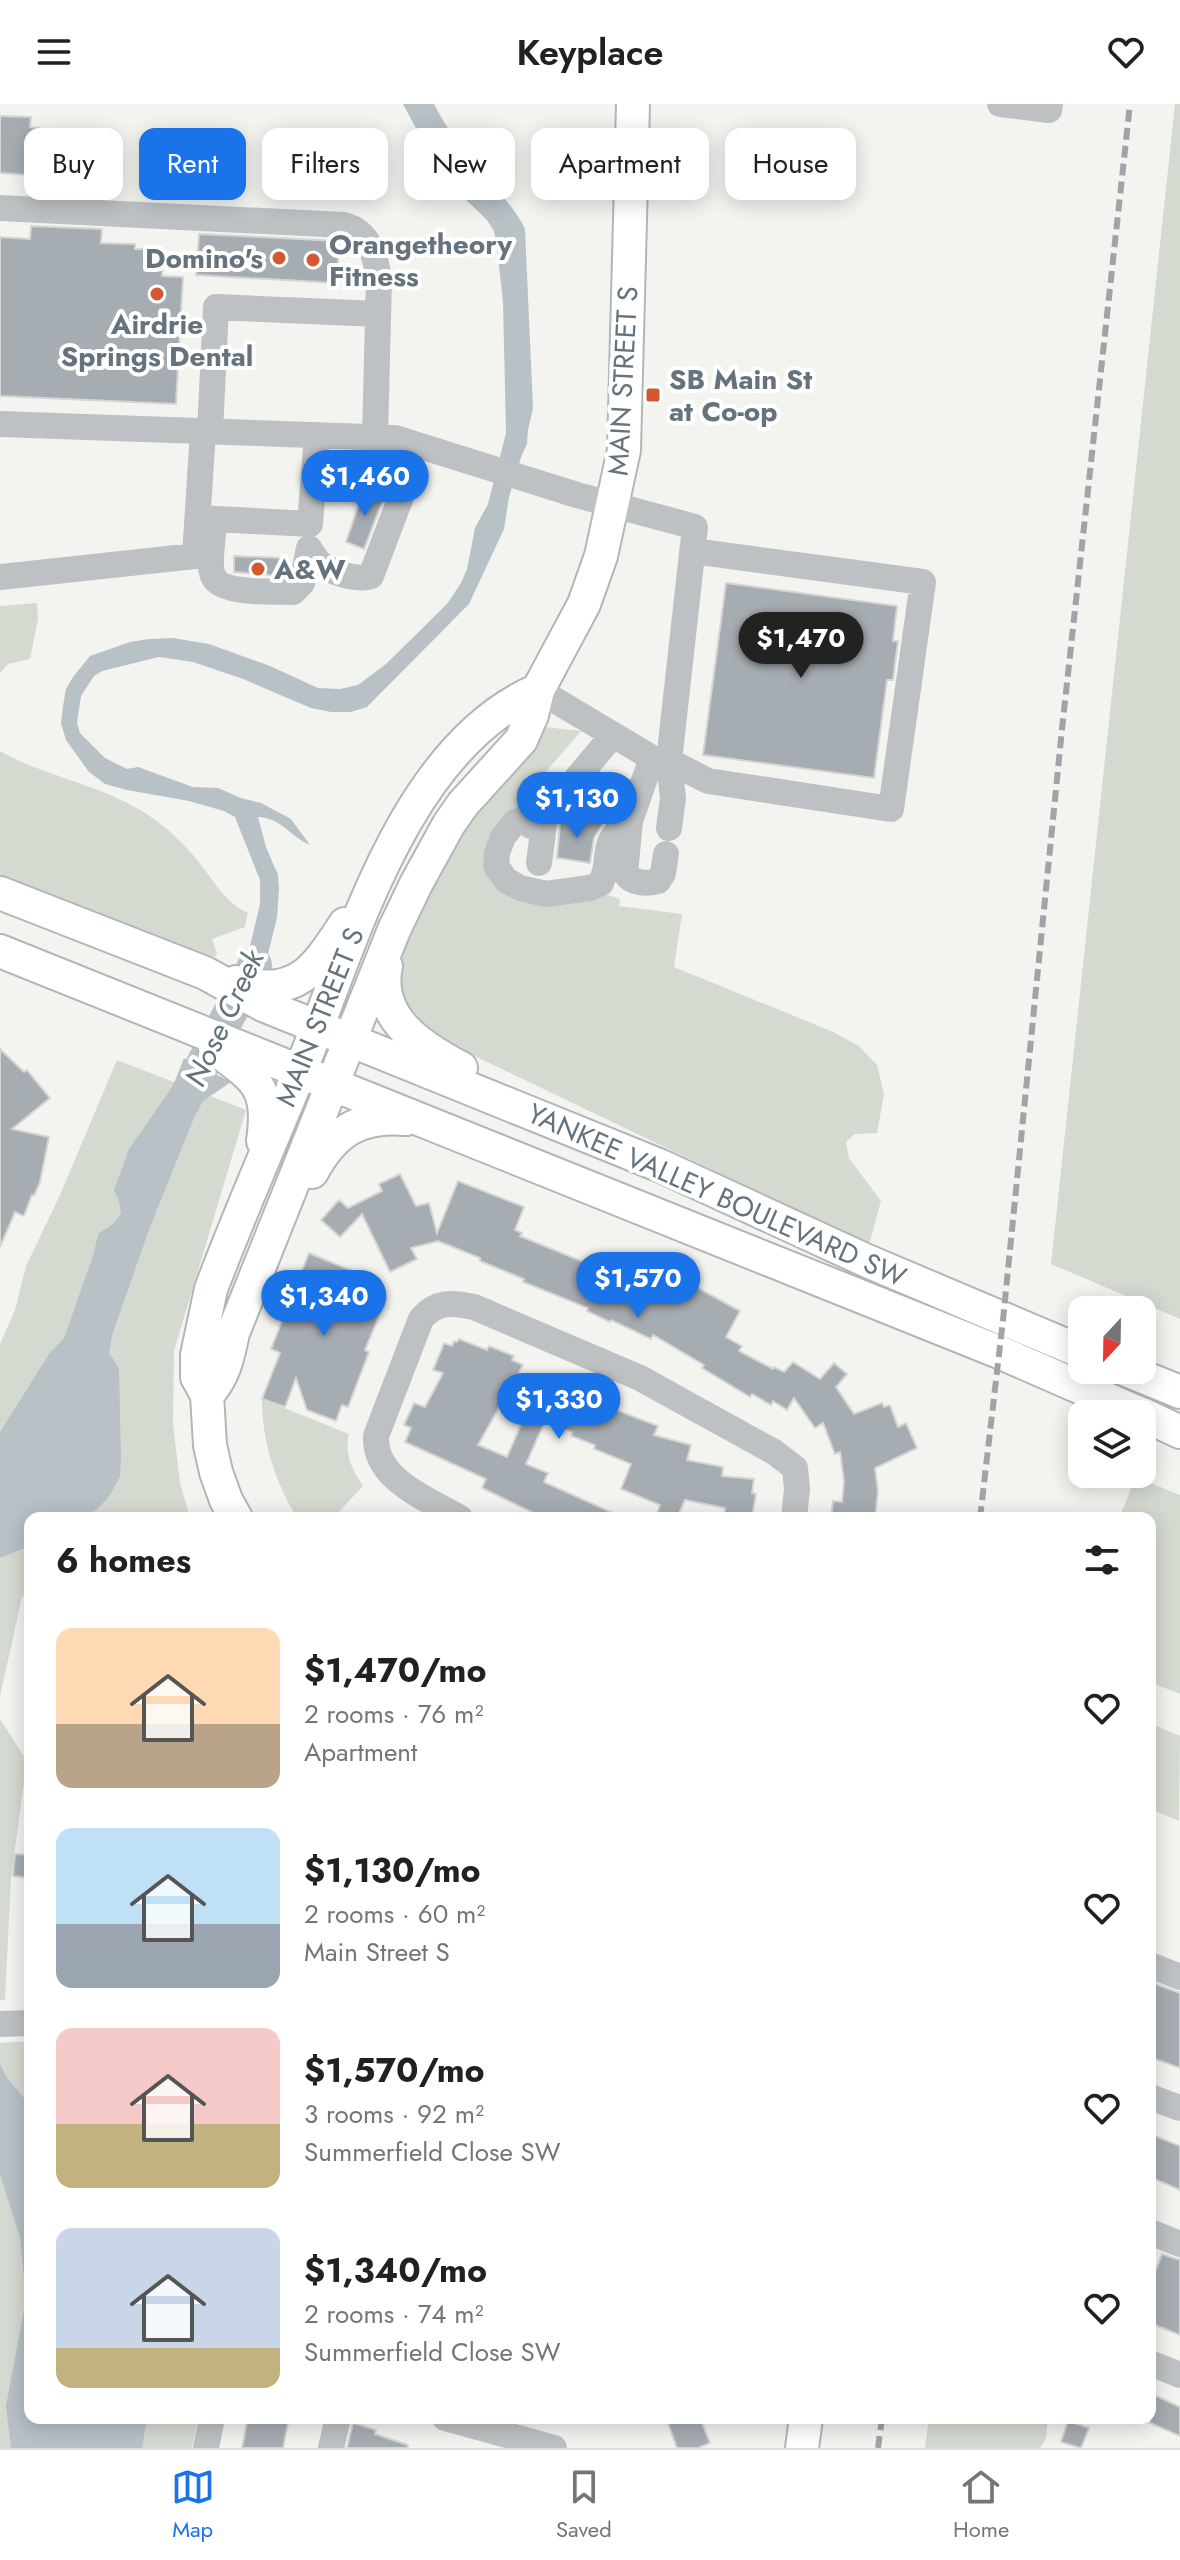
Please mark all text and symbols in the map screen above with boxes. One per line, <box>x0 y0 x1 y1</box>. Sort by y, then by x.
text: Keyplace <box>516 26 664 78</box>
icon: menu <box>32 30 76 74</box>
icon: heart <box>1104 30 1148 74</box>
chip: Buy <box>24 128 123 200</box>
chip: Rent <box>139 128 246 200</box>
chip: Filters <box>262 128 388 200</box>
chip: New <box>404 128 515 200</box>
chip: Apartment <box>531 128 709 200</box>
chip: House <box>725 128 856 200</box>
place label: Orangetheory Fitness <box>329 224 513 297</box>
place label: Domino's <box>145 238 263 279</box>
marker: Domino's <box>270 249 288 267</box>
marker: Orangetheory Fitness <box>304 251 322 269</box>
marker: Airdrie Springs Dental <box>148 285 166 303</box>
street label: MAIN STREET S <box>598 285 648 477</box>
place label: Airdrie Springs Dental <box>61 304 253 377</box>
place label: SB Main St at Co-op <box>669 359 812 432</box>
marker: SB Main St at Co-op <box>644 386 662 404</box>
pin: $1,460 <box>300 450 430 518</box>
text: $1,460 <box>320 457 410 495</box>
place label: A&W <box>273 549 346 590</box>
marker: A&W <box>249 560 267 578</box>
pin: $1,470 <box>736 612 866 680</box>
text: $1,470 <box>757 619 845 657</box>
pin: $1,130 <box>512 772 642 840</box>
text: $1,130 <box>535 779 619 817</box>
street label: MAIN STREET S <box>265 921 375 1113</box>
water label: Nose Creek <box>174 941 275 1093</box>
street label: YANKEE VALLEY BOULEVARD SW <box>521 1093 913 1297</box>
pin: $1,570 <box>573 1252 703 1320</box>
text: $1,570 <box>594 1259 682 1297</box>
pin: $1,340 <box>259 1270 389 1338</box>
text: $1,340 <box>279 1277 369 1315</box>
north arrow <box>1068 1296 1156 1384</box>
map controls <box>1068 1296 1156 1488</box>
pin: $1,330 <box>494 1373 624 1441</box>
text: $1,330 <box>515 1380 603 1418</box>
button: layers <box>1068 1400 1156 1488</box>
text: 6 homes <box>56 1536 191 1585</box>
icon: filters <box>1080 1538 1124 1582</box>
text: $1,470/mo <box>304 1646 486 1695</box>
icon: home <box>120 1660 216 1756</box>
icon: heart <box>1080 1686 1124 1730</box>
text: 2 rooms · 76 m² <box>304 1695 483 1733</box>
text: Apartment <box>304 1733 417 1771</box>
text: $1,130/mo <box>304 1846 481 1895</box>
icon: home <box>120 1860 216 1956</box>
icon: heart <box>1080 1886 1124 1930</box>
text: 2 rooms · 60 m² <box>304 1895 485 1933</box>
text: Main Street S <box>304 1933 450 1971</box>
text: $1,570/mo <box>304 2046 485 2095</box>
icon: home <box>120 2060 216 2156</box>
icon: heart <box>1080 2086 1124 2130</box>
text: 3 rooms · 92 m² <box>304 2095 484 2133</box>
text: Summerfield Close SW <box>304 2133 561 2171</box>
text: $1,340/mo <box>304 2246 487 2295</box>
icon: home <box>120 2260 216 2356</box>
icon: heart <box>1080 2286 1124 2330</box>
text: 2 rooms · 74 m² <box>304 2295 484 2333</box>
text: Summerfield Close SW <box>304 2333 561 2371</box>
tab: Map <box>171 2465 215 2545</box>
tab: Saved <box>556 2465 612 2545</box>
tab: Home <box>953 2465 1009 2545</box>

